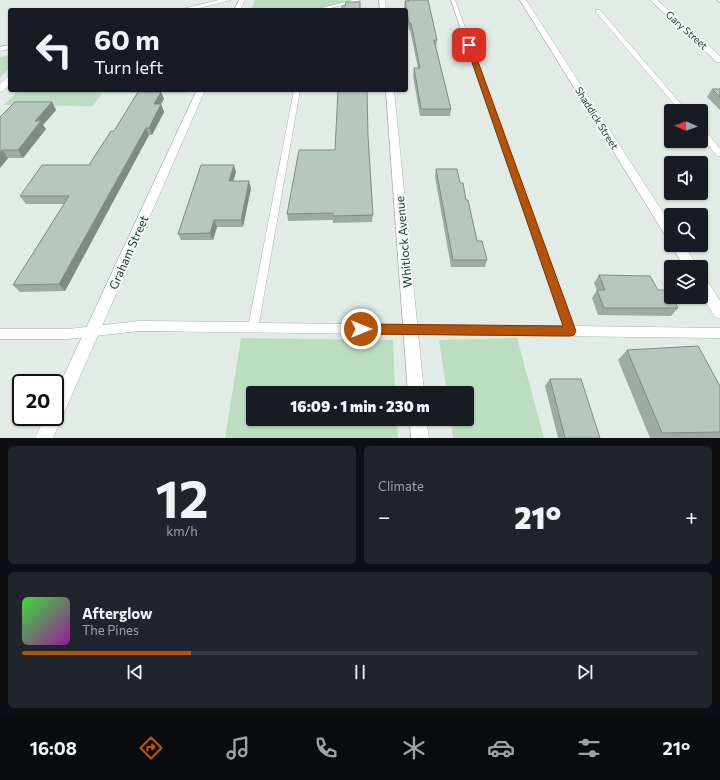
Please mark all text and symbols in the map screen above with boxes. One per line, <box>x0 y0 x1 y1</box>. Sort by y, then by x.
street label: Gary Street <box>664 8 710 52</box>
text: 60 m <box>94 22 160 56</box>
icon: left <box>28 24 80 76</box>
pin <box>452 28 486 62</box>
icon: arrive <box>458 34 480 56</box>
text: Turn left <box>94 56 163 78</box>
street label: Shaddick Street <box>573 85 621 151</box>
north arrow <box>664 104 708 148</box>
map controls <box>664 104 708 304</box>
button: sound <box>664 156 708 200</box>
street label: Whitlock Avenue <box>392 196 414 288</box>
button: search <box>664 208 708 252</box>
street label: Graham Street <box>105 213 151 291</box>
button: layers <box>664 260 708 304</box>
position arrow <box>340 308 382 350</box>
speed limit sign: 20 <box>12 374 64 426</box>
text: 16:09 · 1 min · 230 m <box>290 397 430 415</box>
text: 12 <box>155 465 209 529</box>
text: Climate <box>378 478 424 494</box>
text: 21° <box>514 498 561 535</box>
text: − <box>378 503 391 530</box>
text: + <box>685 503 698 530</box>
text: km/h <box>166 523 198 539</box>
text: Afterglow <box>82 604 152 622</box>
text: The Pines <box>82 622 139 638</box>
icon: previous <box>124 661 146 683</box>
icon: pause <box>349 661 371 683</box>
icon: next <box>574 661 596 683</box>
icon: directions <box>137 734 165 762</box>
icon: music <box>224 734 252 762</box>
icon: phone <box>312 734 340 762</box>
icon: climate <box>400 734 428 762</box>
icon: car <box>487 734 515 762</box>
icon: filters <box>575 734 603 762</box>
text: 16:08 <box>30 737 77 759</box>
text: 21° <box>663 737 690 759</box>

